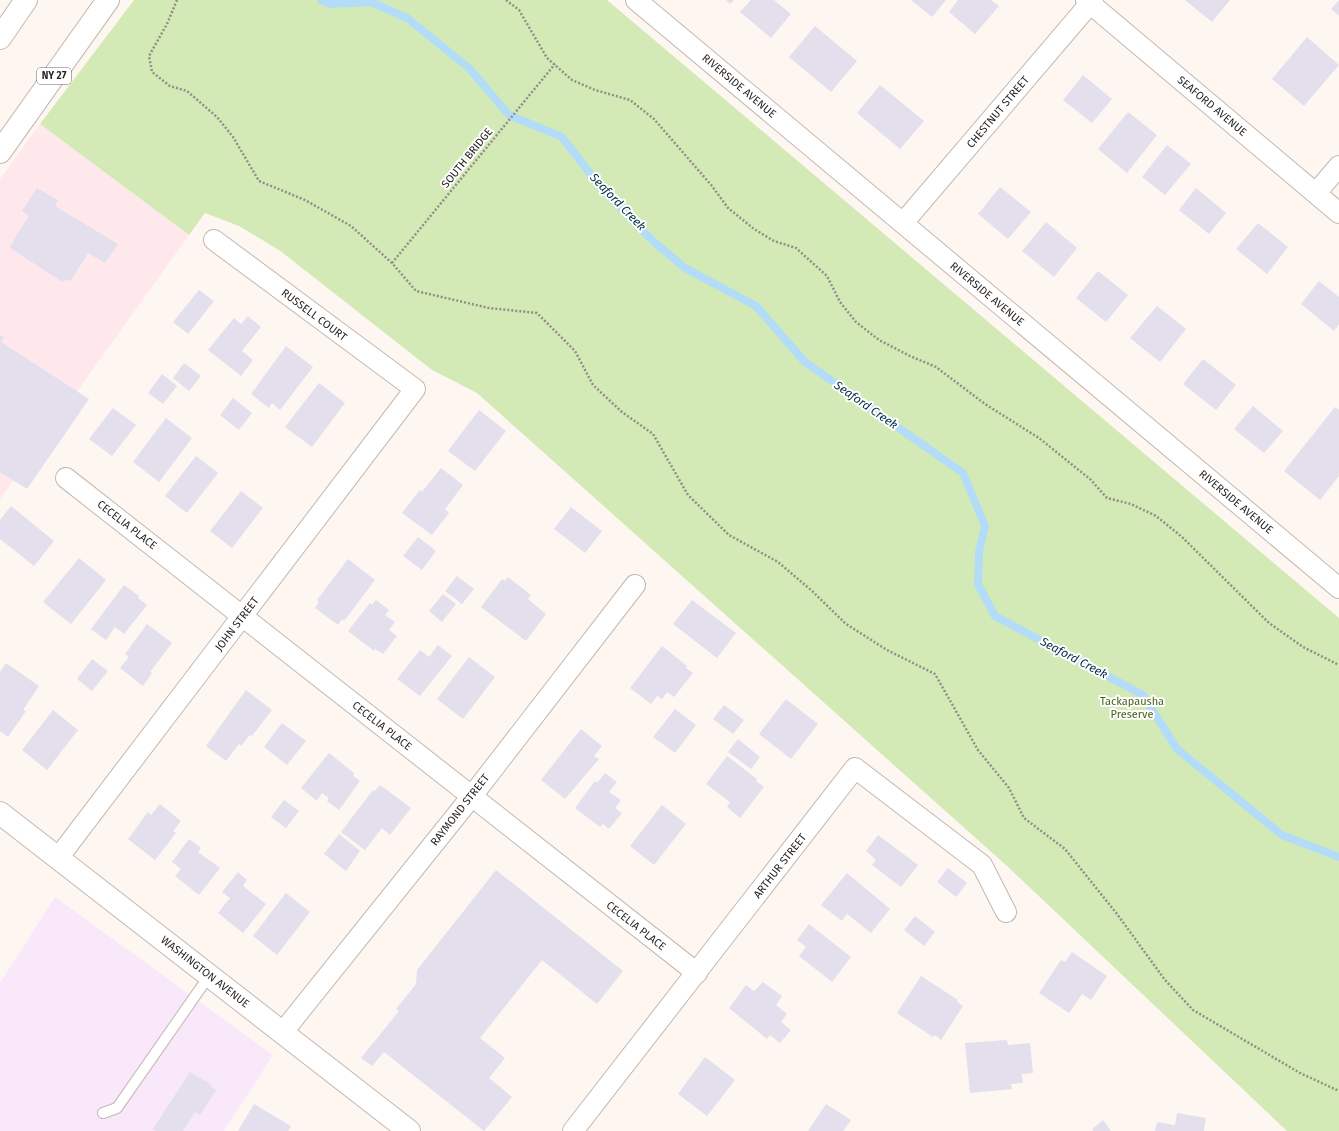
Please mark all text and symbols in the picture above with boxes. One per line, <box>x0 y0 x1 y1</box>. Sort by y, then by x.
street label: RIVERSIDE AVENUE <box>699 51 779 121</box>
road number: NY 27 <box>37 68 71 84</box>
street label: CHESTNUT STREET <box>964 73 1032 151</box>
street label: SEAFORD AVENUE <box>1175 73 1249 139</box>
street label: SOUTH BRIDGE <box>439 125 495 191</box>
water label: Seaford Creek <box>587 170 649 234</box>
street label: RIVERSIDE AVENUE <box>947 259 1027 329</box>
street label: RUSSELL COURT <box>279 286 349 344</box>
water label: Seaford Creek <box>831 377 901 432</box>
street label: RIVERSIDE AVENUE <box>1196 467 1276 537</box>
street label: CECELIA PLACE <box>95 498 159 552</box>
street label: JOHN STREET <box>212 594 262 654</box>
water label: Seaford Creek <box>1037 634 1110 682</box>
park label: Tackapausha Preserve <box>1100 695 1164 721</box>
street label: CECELIA PLACE <box>350 699 414 753</box>
street label: RAYMOND STREET <box>428 771 492 848</box>
street label: ARTHUR STREET <box>751 831 809 901</box>
street label: CECELIA PLACE <box>604 899 668 953</box>
street label: WASHINGTON AVENUE <box>158 933 252 1011</box>

